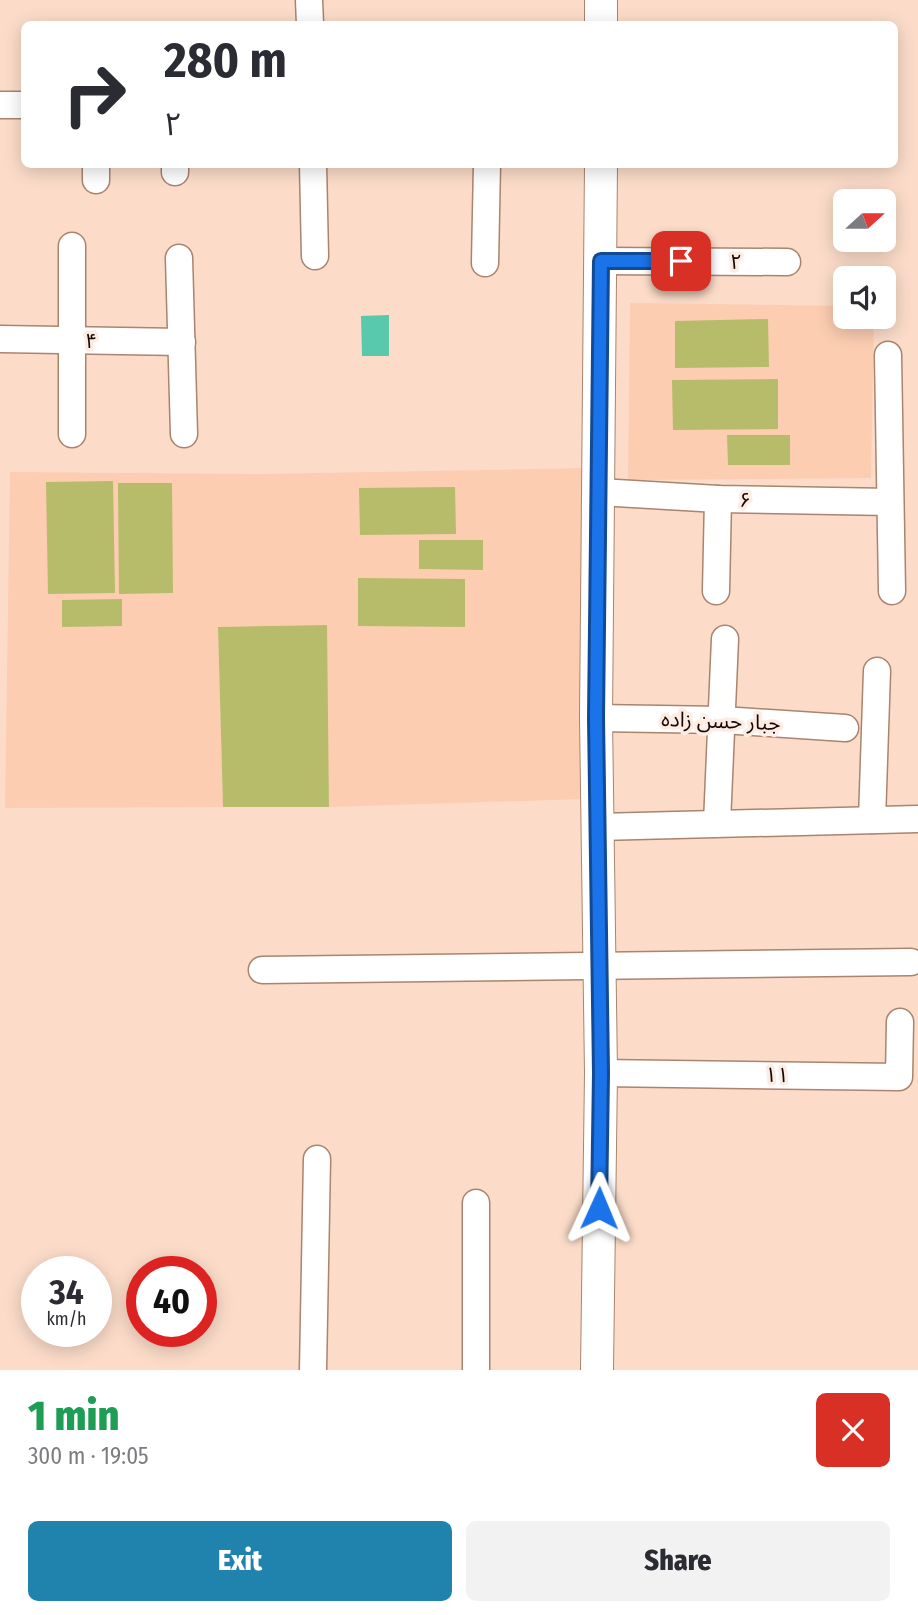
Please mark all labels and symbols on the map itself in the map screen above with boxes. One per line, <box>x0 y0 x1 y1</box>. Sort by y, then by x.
north arrow <box>833 189 896 252</box>
pin <box>651 231 711 291</box>
street label: ۲ <box>730 249 742 275</box>
street label: ۴ <box>85 328 97 354</box>
street label: ۶ <box>739 487 751 513</box>
street label: جبار حسن زاده <box>661 706 781 736</box>
street label: ۱۱ <box>765 1062 789 1088</box>
position arrow <box>562 1171 636 1245</box>
speed limit sign: 40 <box>126 1256 217 1347</box>

